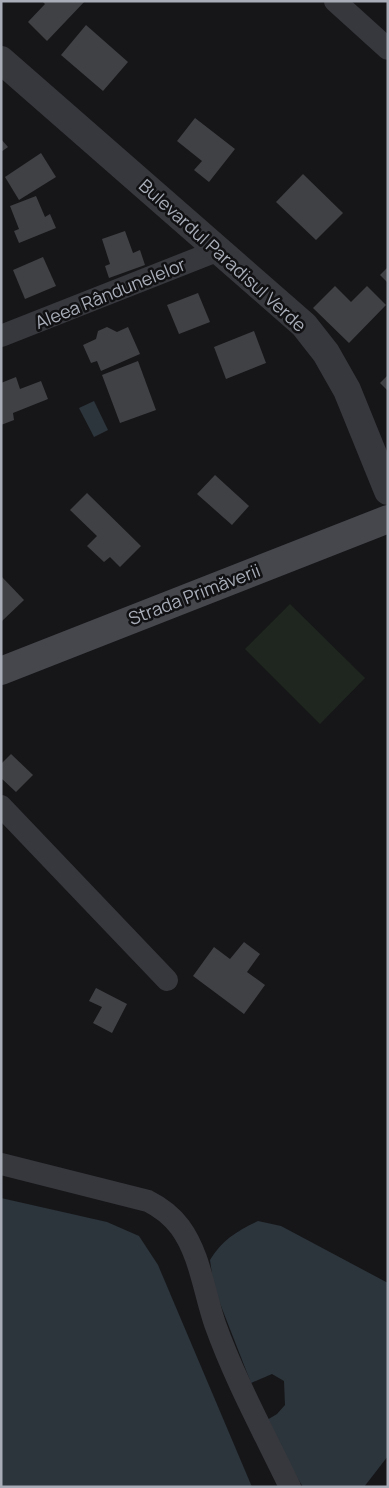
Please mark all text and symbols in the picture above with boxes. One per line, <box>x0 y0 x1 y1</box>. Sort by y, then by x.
street label: Bulevardul Paradisul Verde <box>134 173 312 337</box>
street label: Aleea Rândunelelor <box>31 252 189 334</box>
street label: Strada Primăverii <box>125 558 263 630</box>

